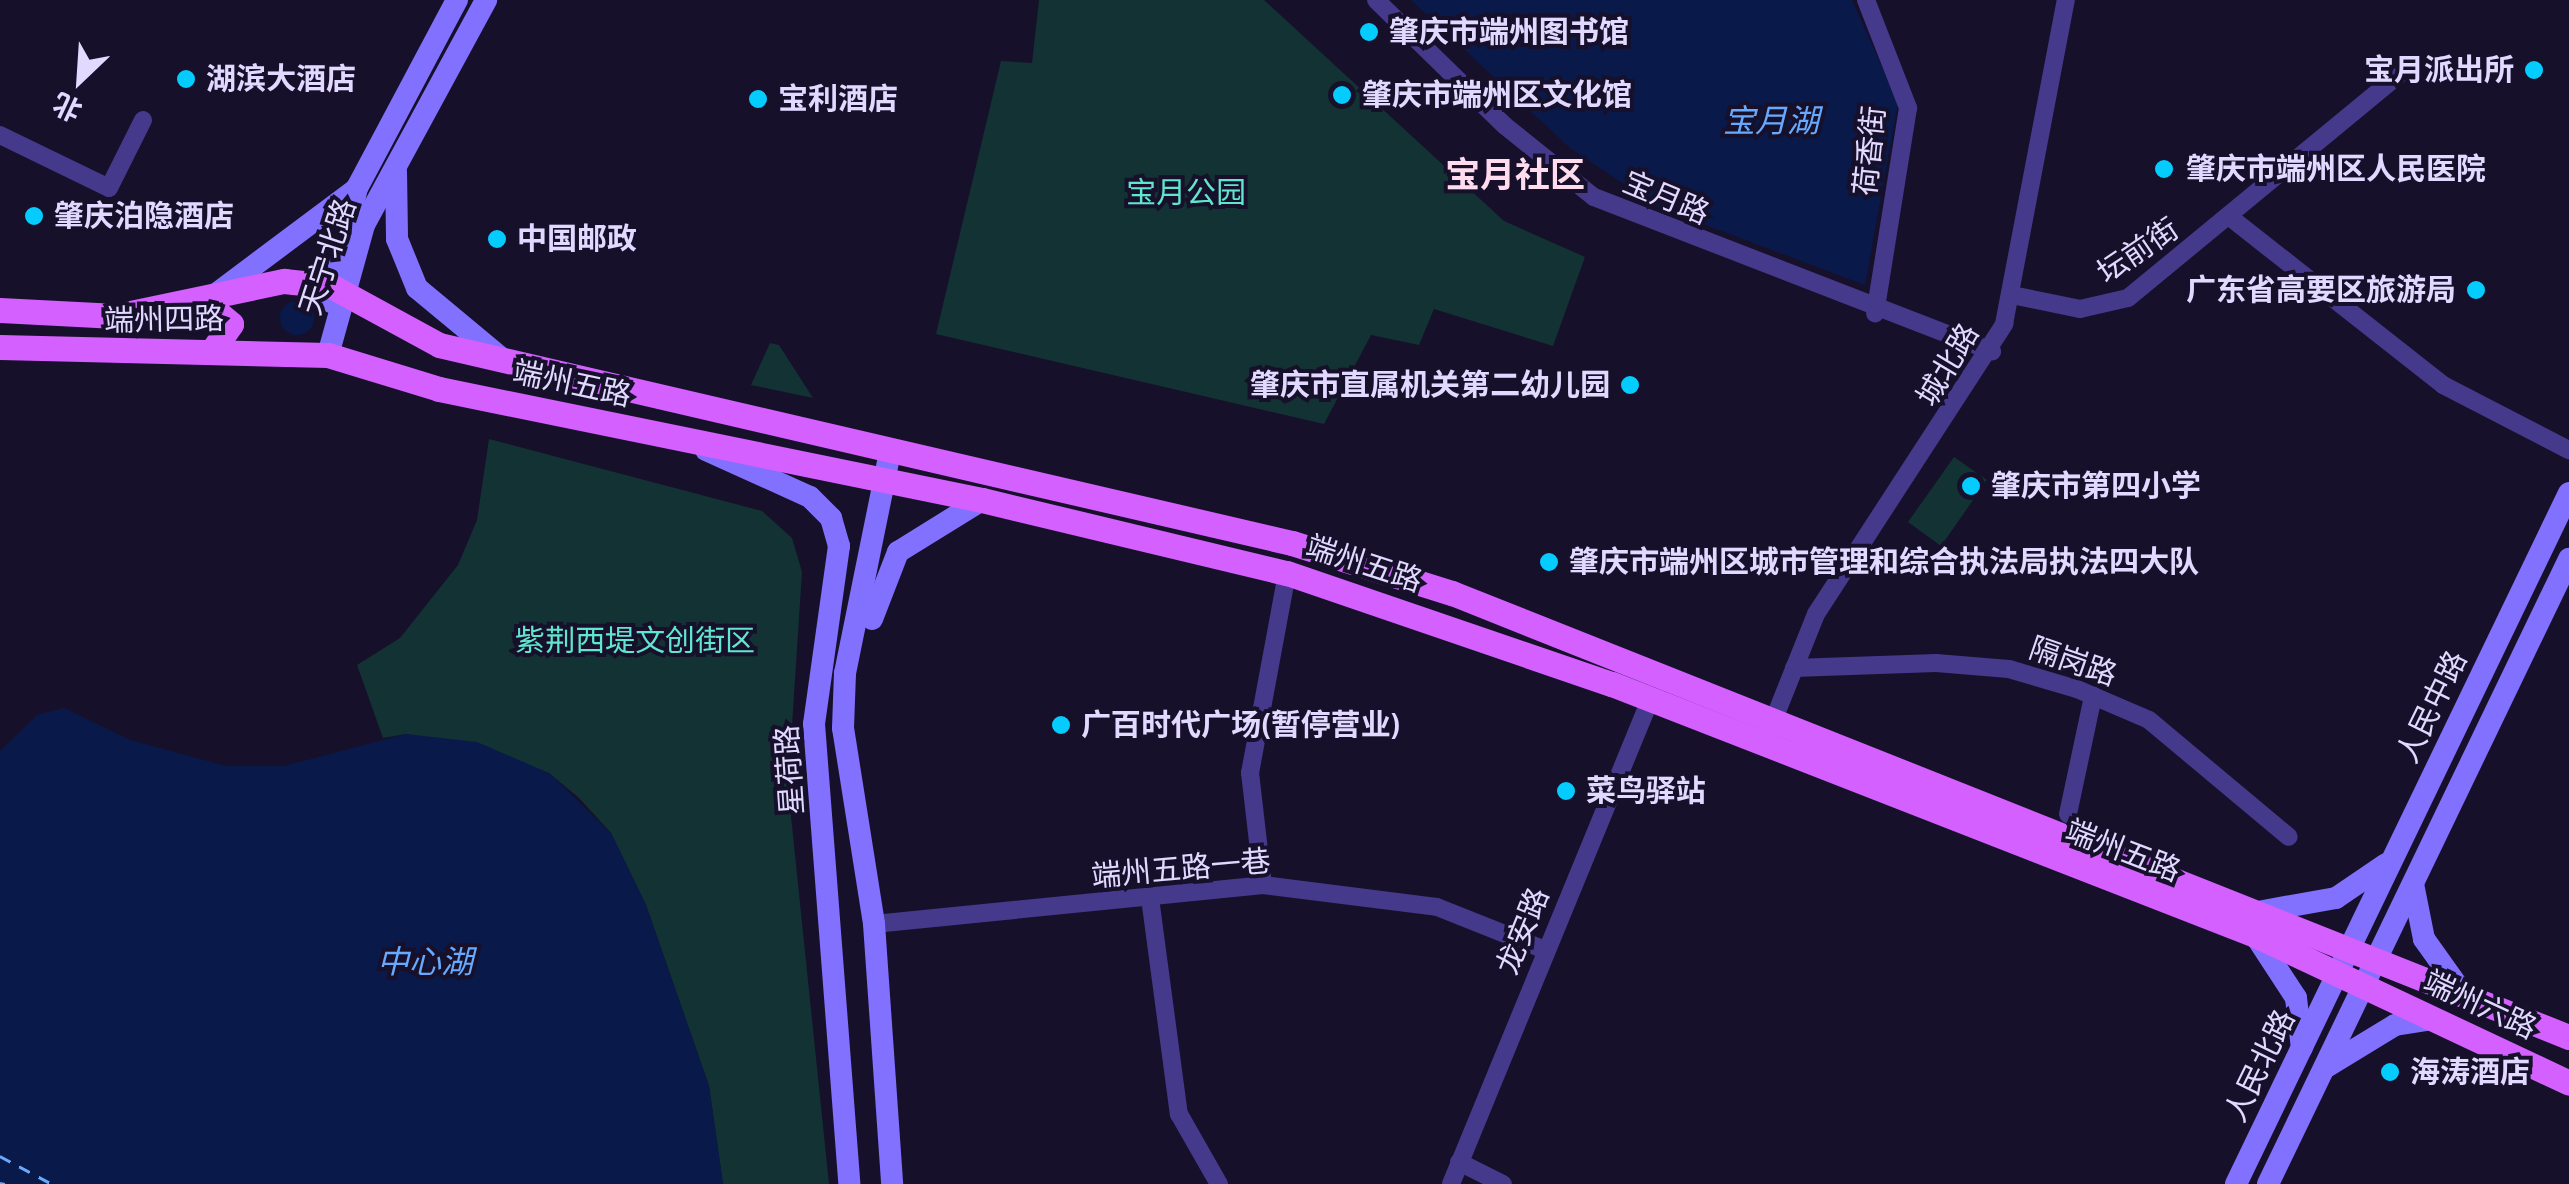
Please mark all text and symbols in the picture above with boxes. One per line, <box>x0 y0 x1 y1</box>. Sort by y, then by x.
place label: 肇庆市端州图书馆 <box>1389 14 1629 50</box>
marker: 肇庆市端州图书馆 <box>1358 21 1380 43</box>
north arrow <box>30 30 130 130</box>
place label: 宝月派出所 <box>2364 52 2514 88</box>
marker: 宝月派出所 <box>2523 59 2545 81</box>
place label: 湖滨大酒店 <box>206 61 356 97</box>
marker: 湖滨大酒店 <box>175 68 197 90</box>
place label: 肇庆市端州区文化馆 <box>1362 77 1632 113</box>
place label: 宝利酒店 <box>778 81 898 117</box>
marker: 肇庆市端州区文化馆 <box>1331 84 1353 106</box>
text: 北 <box>47 86 87 129</box>
marker: 宝利酒店 <box>747 88 769 110</box>
water label: 宝月湖 <box>1723 102 1819 140</box>
street label: 荷香街 <box>1847 104 1893 198</box>
place label: 肇庆市端州区人民医院 <box>2186 151 2486 187</box>
district label: 宝月社区 <box>1445 154 1585 196</box>
marker: 肇庆市端州区人民医院 <box>2151 156 2177 182</box>
street label: 宝月路 <box>1618 164 1714 232</box>
park label: 宝月公园 <box>1126 175 1246 211</box>
street label: 天宁北路 <box>292 194 364 320</box>
place label: 肇庆泊隐酒店 <box>54 198 234 234</box>
marker: 肇庆泊隐酒店 <box>23 205 45 227</box>
street label: 坛前街 <box>2091 211 2185 291</box>
place label: 中国邮政 <box>517 221 637 257</box>
marker: 中国邮政 <box>486 228 508 250</box>
place label: 广东省高要区旅游局 <box>2186 272 2456 308</box>
marker: 广东省高要区旅游局 <box>2465 279 2487 301</box>
street label: 端州四路 <box>104 301 224 339</box>
street label: 城北路 <box>1909 317 1987 413</box>
street label: 端州五路 <box>510 354 634 414</box>
place label: 肇庆市直属机关第二幼儿园 <box>1250 367 1610 403</box>
marker: 肇庆市直属机关第二幼儿园 <box>1619 374 1641 396</box>
place label: 肇庆市第四小学 <box>1991 468 2201 504</box>
marker: 肇庆市第四小学 <box>1960 475 1982 497</box>
street label: 端州五路 <box>1301 528 1427 600</box>
place label: 肇庆市端州区城市管理和综合执法局执法四大队 <box>1569 544 2199 580</box>
marker: 肇庆市端州区城市管理和综合执法局执法四大队 <box>1538 551 1560 573</box>
park label: 紫荆西堤文创街区 <box>515 623 755 659</box>
street label: 隔岗路 <box>2025 630 2121 694</box>
street label: 人民中路 <box>2390 645 2474 769</box>
place label: 广百时代广场(暂停营业) <box>1081 707 1401 743</box>
marker: 广百时代广场(暂停营业) <box>1050 714 1072 736</box>
street label: 星荷路 <box>769 724 811 816</box>
place label: 菜鸟驿站 <box>1586 773 1706 809</box>
marker: 菜鸟驿站 <box>1555 780 1577 802</box>
street label: 端州五路 <box>2061 813 2185 889</box>
street label: 端州五路一巷 <box>1090 843 1272 895</box>
street label: 龙安路 <box>1489 883 1557 979</box>
water label: 中心湖 <box>377 943 473 981</box>
street label: 端州六路 <box>2418 963 2542 1047</box>
street label: 人民北路 <box>2218 1004 2302 1128</box>
place label: 海涛酒店 <box>2410 1054 2530 1090</box>
marker: 海涛酒店 <box>2379 1061 2401 1083</box>

